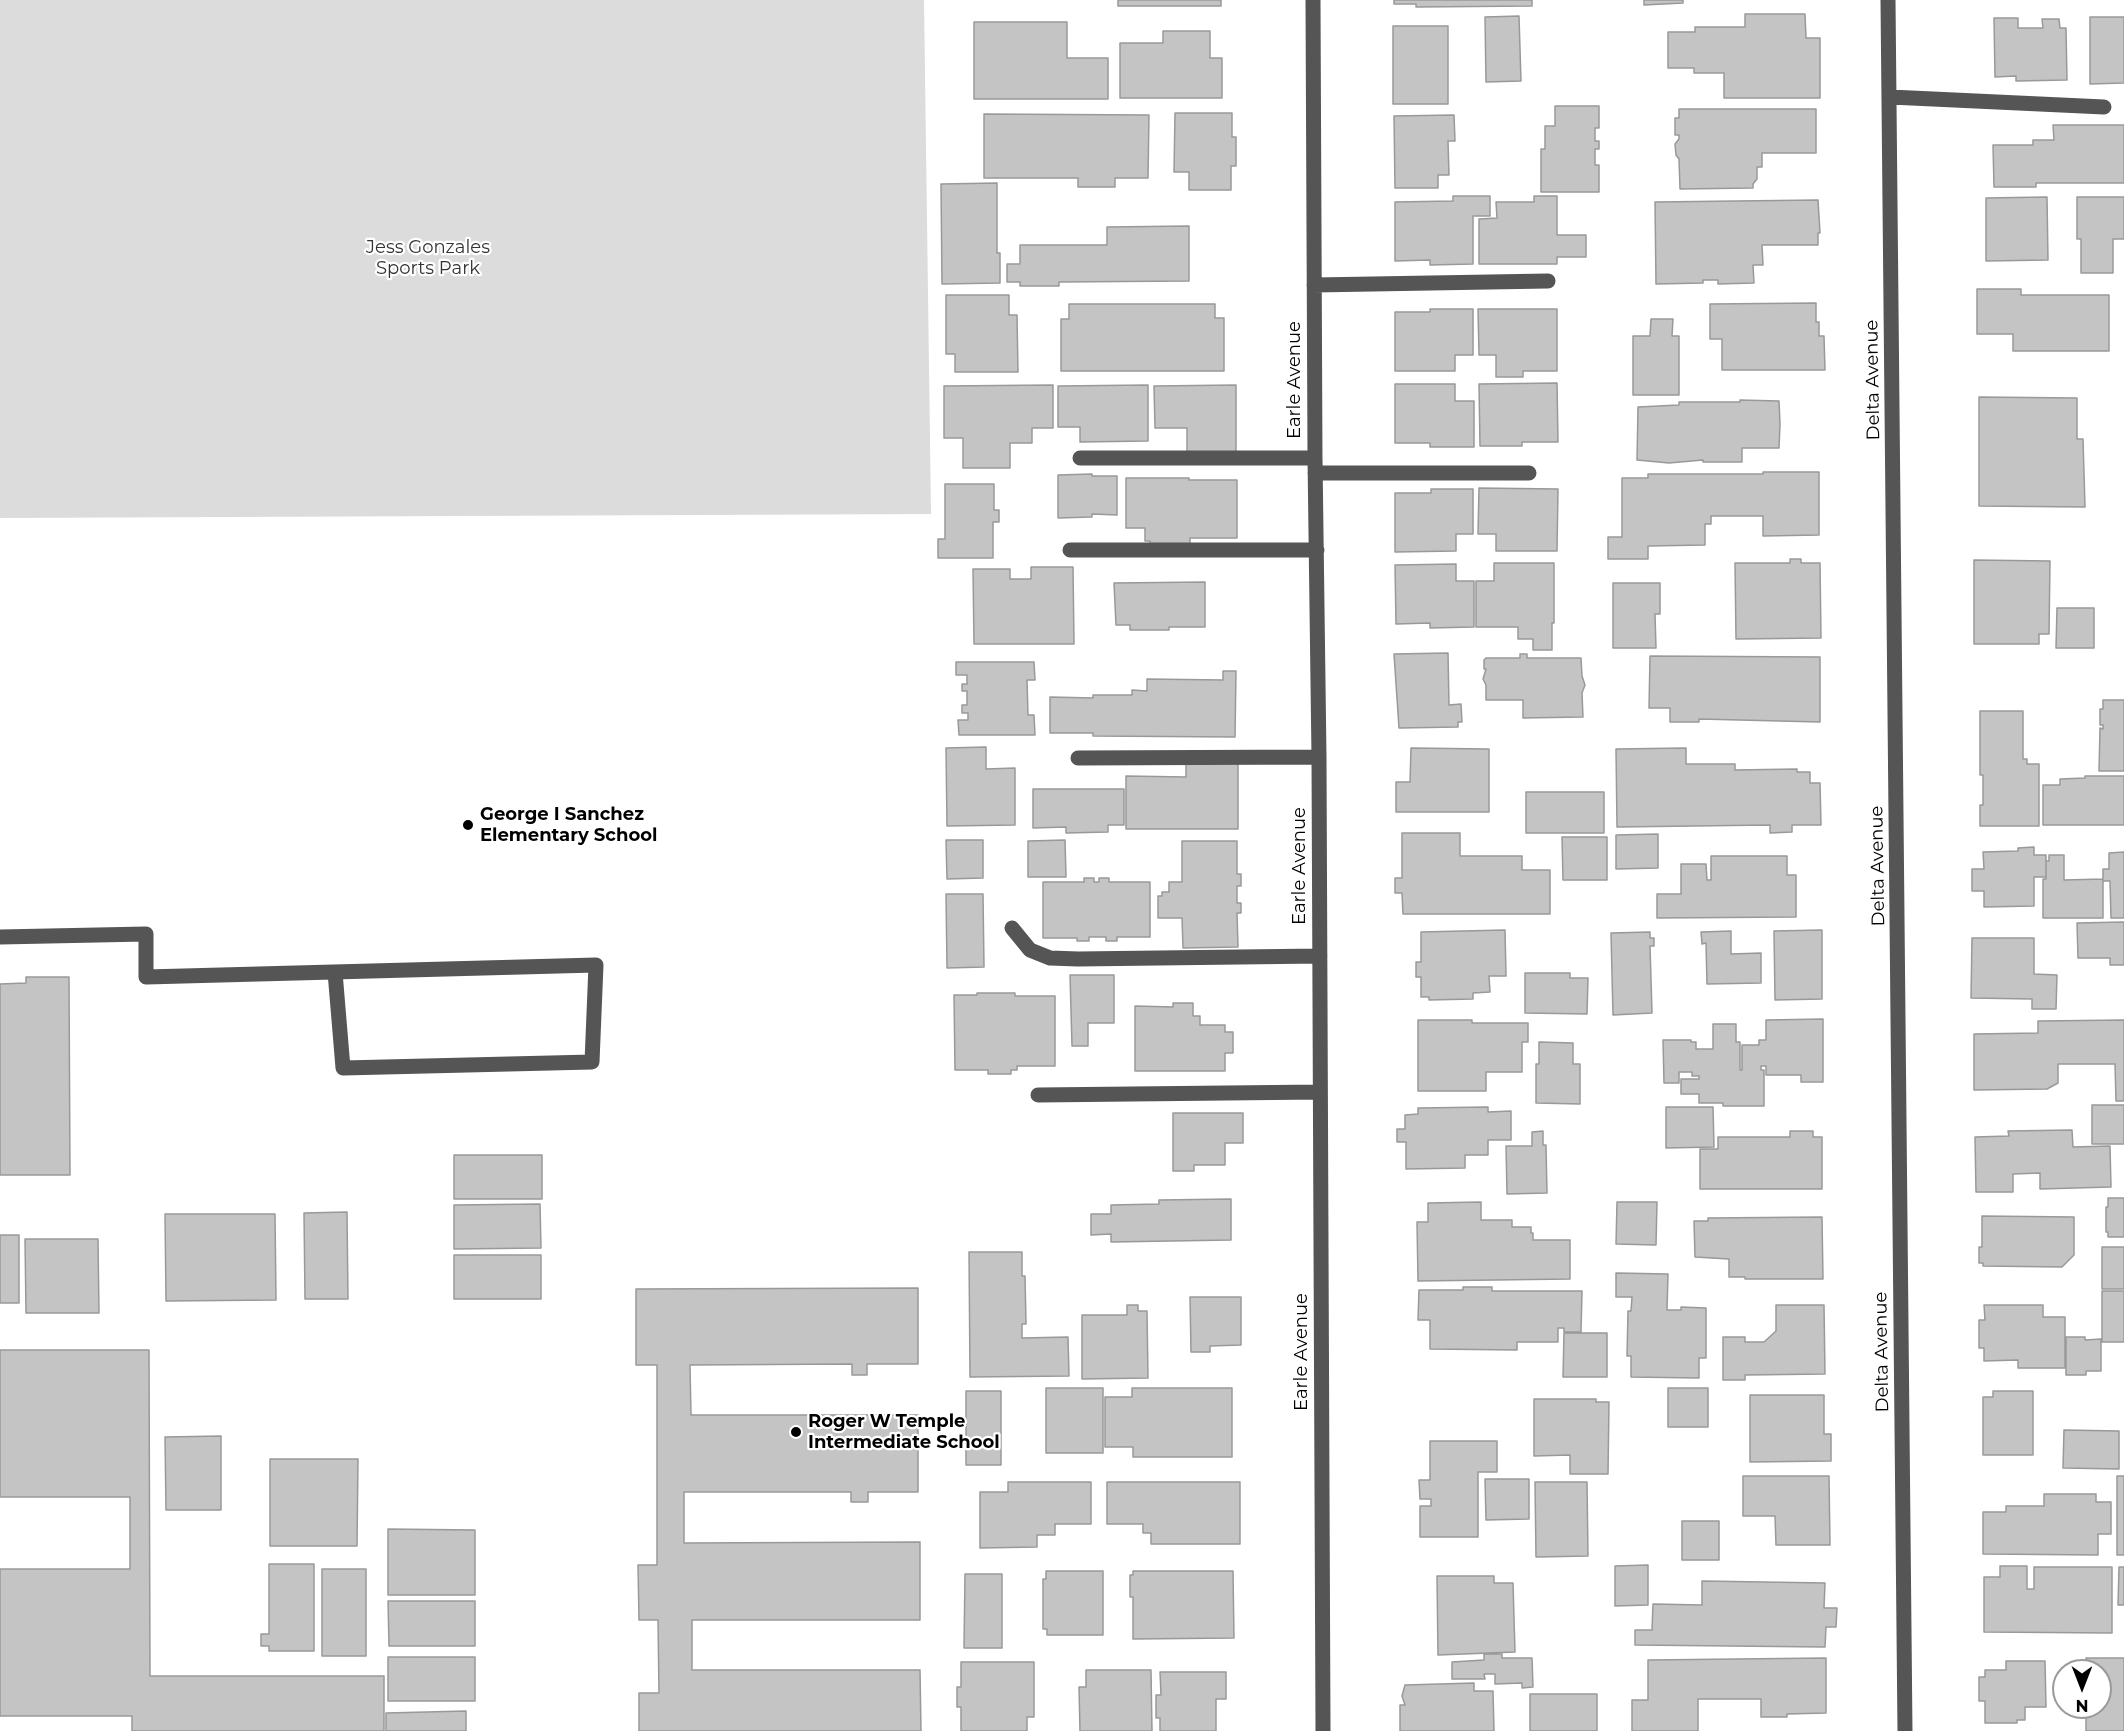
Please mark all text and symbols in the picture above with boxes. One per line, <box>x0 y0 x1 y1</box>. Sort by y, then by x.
park label: Jess Gonzales Sports Park <box>366 237 490 280</box>
street label: Delta Avenue <box>1861 320 1885 440</box>
street label: Earle Avenue <box>1284 321 1306 439</box>
place label: George I Sanchez Elementary School <box>480 804 657 846</box>
street label: Delta Avenue <box>1866 806 1890 926</box>
street label: Earle Avenue <box>1289 807 1311 925</box>
marker: George I Sanchez Elementary School <box>461 818 475 832</box>
street label: Delta Avenue <box>1870 1292 1894 1412</box>
street label: Earle Avenue <box>1291 1293 1313 1411</box>
place label: Roger W Temple Intermediate School <box>808 1411 1000 1454</box>
marker: Roger W Temple Intermediate School <box>789 1425 803 1439</box>
north arrow <box>2052 1659 2112 1719</box>
text: N <box>2076 1696 2088 1715</box>

